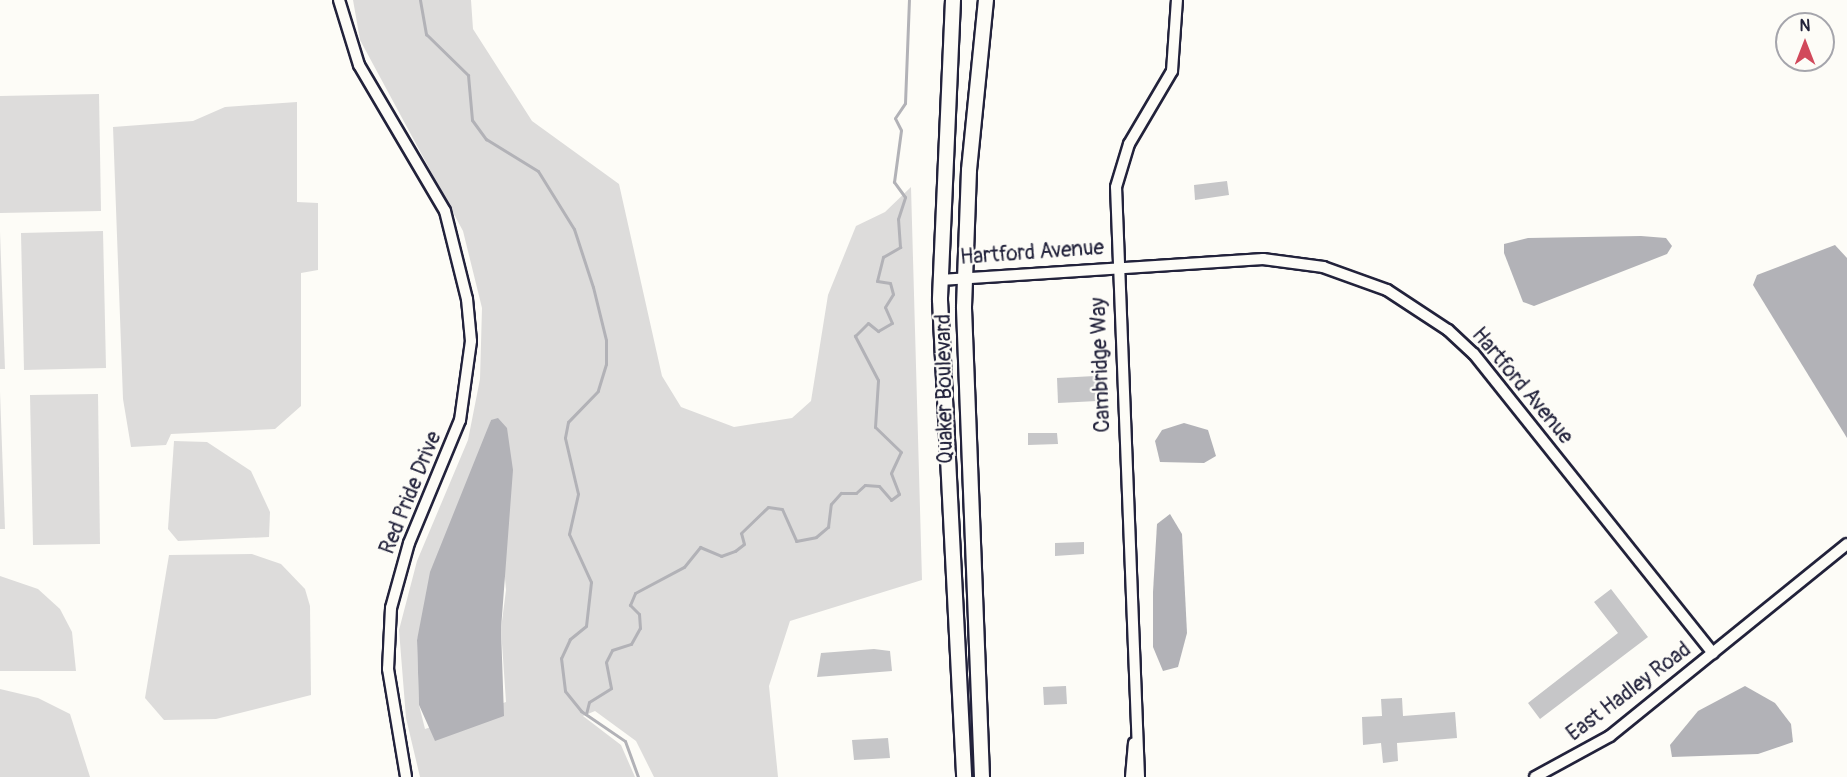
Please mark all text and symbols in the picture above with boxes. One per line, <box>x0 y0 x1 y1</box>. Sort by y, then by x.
north arrow <box>1775 12 1835 72</box>
text: N <box>1800 16 1810 36</box>
street label: Hartford Avenue <box>959 235 1105 271</box>
street label: Cambridge Way <box>1086 297 1116 433</box>
street label: Quaker Boulevard <box>931 314 959 464</box>
street label: Hartford Avenue <box>1466 323 1578 449</box>
street label: Red Pride Drive <box>375 428 447 558</box>
street label: East Hadley Road <box>1562 637 1696 747</box>

